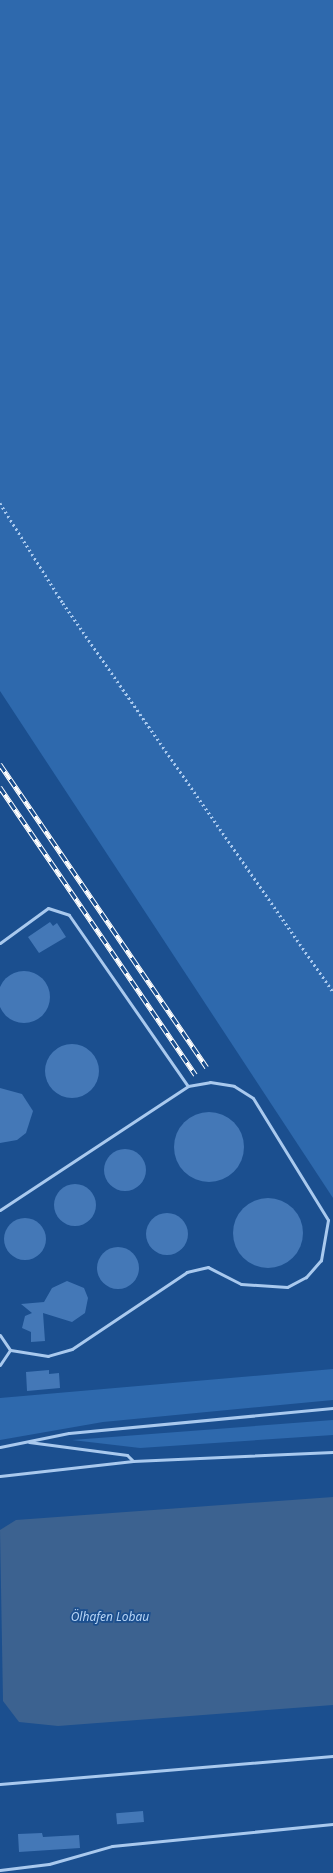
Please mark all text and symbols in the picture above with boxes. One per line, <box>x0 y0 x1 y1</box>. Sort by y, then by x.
water label: Ölhafen Lobau <box>71 1610 149 1624</box>

